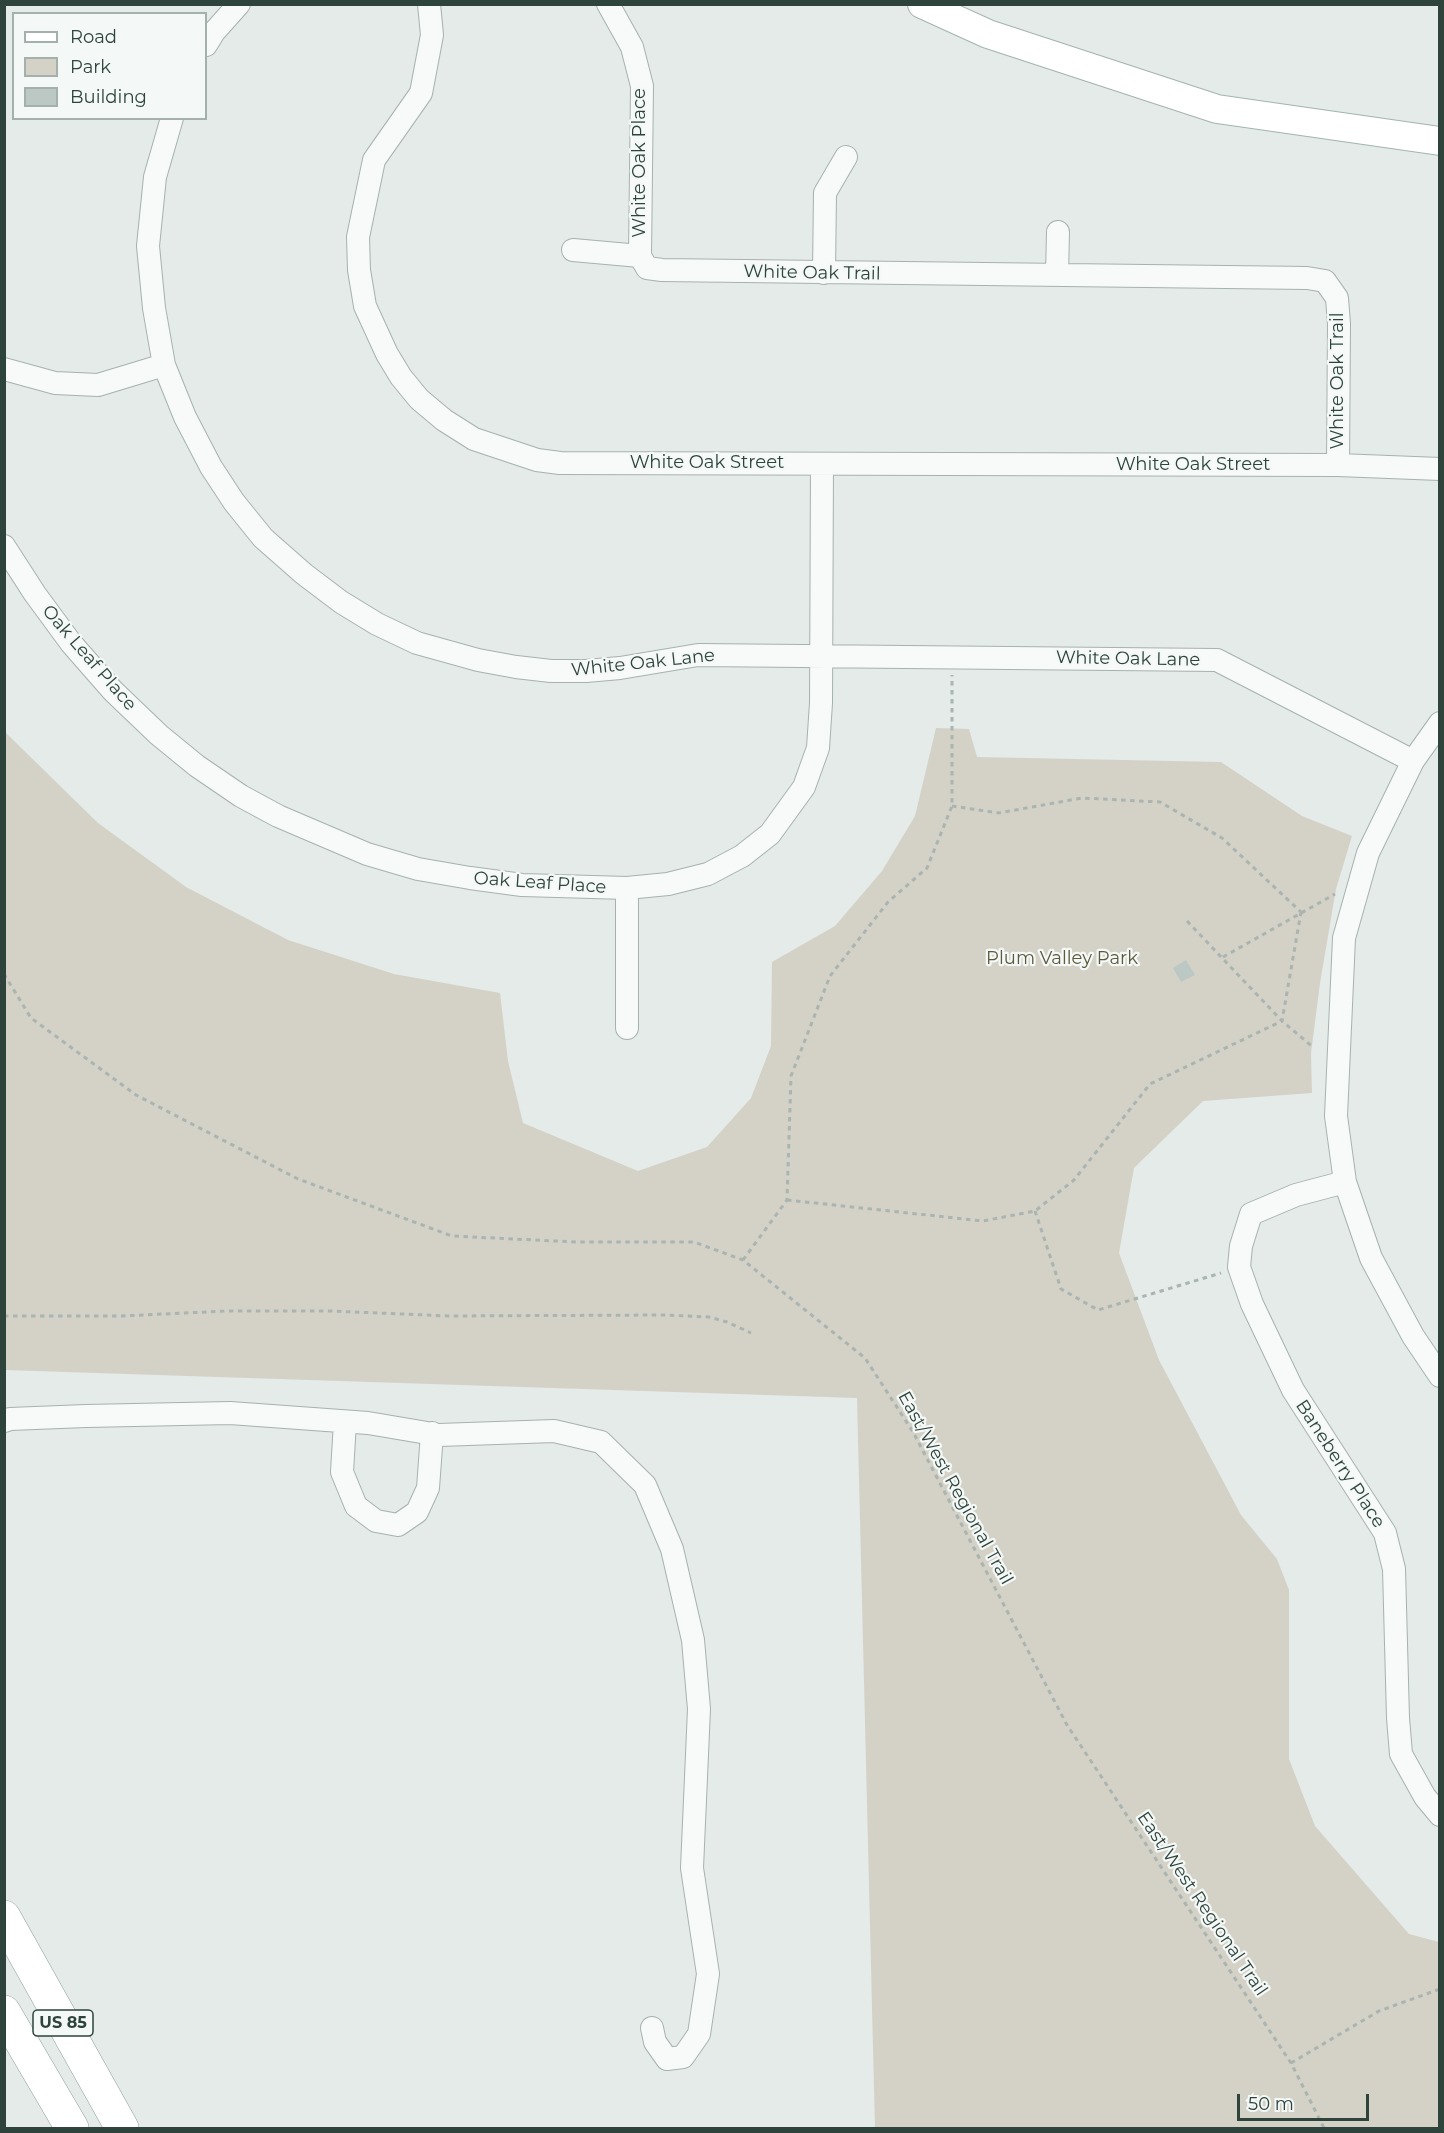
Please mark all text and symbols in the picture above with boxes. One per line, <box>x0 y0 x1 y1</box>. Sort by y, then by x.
legend <box>12 12 207 120</box>
text: Road <box>70 26 117 48</box>
text: Park <box>70 56 111 78</box>
text: Building <box>70 86 147 108</box>
street label: White Oak Place <box>629 88 651 238</box>
street label: White Oak Trail <box>743 261 881 285</box>
street label: White Oak Trail <box>1327 312 1349 450</box>
street label: White Oak Street <box>630 452 784 474</box>
street label: White Oak Street <box>1116 454 1270 476</box>
street label: Oak Leaf Place <box>37 601 141 715</box>
street label: White Oak Lane <box>570 645 716 681</box>
street label: White Oak Lane <box>1056 647 1200 671</box>
street label: Oak Leaf Place <box>473 868 607 898</box>
park label: Plum Valley Park <box>986 948 1138 970</box>
street label: East/West Regional Trail <box>893 1388 1017 1588</box>
street label: Baneberry Place <box>1291 1396 1389 1532</box>
street label: East/West Regional Trail <box>1132 1808 1272 2000</box>
road number: US 85 <box>33 2010 93 2036</box>
scale bar <box>1240 2082 1372 2120</box>
text: 50 m <box>1248 2093 1294 2115</box>

